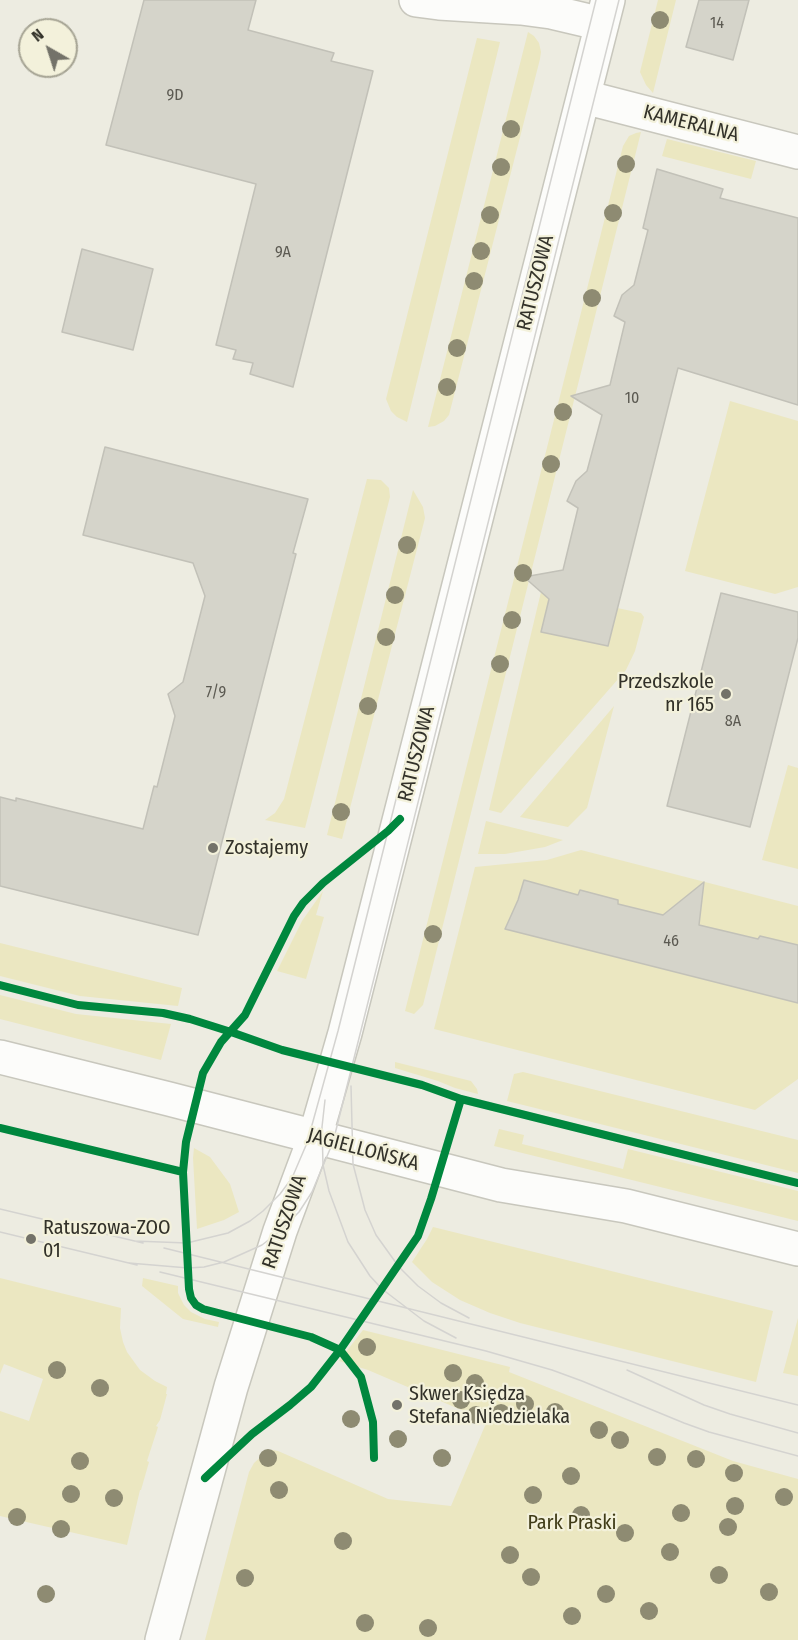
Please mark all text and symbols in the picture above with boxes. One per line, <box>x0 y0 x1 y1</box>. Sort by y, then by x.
house number: 14 <box>710 14 724 34</box>
north arrow <box>18 18 78 78</box>
text: N <box>28 25 47 46</box>
house number: 9D <box>166 86 184 106</box>
street label: KAMERALNA <box>641 101 741 147</box>
street label: RATUSZOWA <box>513 233 559 333</box>
house number: 9A <box>275 243 291 263</box>
house number: 10 <box>625 389 639 409</box>
place label: Przedszkole nr 165 <box>618 670 714 717</box>
house number: 7/9 <box>206 683 226 703</box>
marker: Przedszkole nr 165 <box>719 687 733 701</box>
street label: RATUSZOWA <box>394 704 440 804</box>
house number: 8A <box>725 712 741 732</box>
place label: Zostajemy <box>225 836 308 860</box>
marker: Zostajemy <box>206 841 220 855</box>
house number: 46 <box>663 932 679 952</box>
street label: JAGIELLOŃSKA <box>305 1124 421 1176</box>
street label: RATUSZOWA <box>258 1172 312 1272</box>
place label: Ratuszowa-ZOO 01 <box>43 1216 171 1263</box>
marker: Ratuszowa-ZOO 01 <box>24 1232 38 1246</box>
place label: Skwer Księdza Stefana Niedzielaka <box>409 1382 570 1429</box>
marker: Skwer Księdza Stefana Niedzielaka <box>390 1398 404 1412</box>
park label: Park Praski <box>527 1511 617 1535</box>

